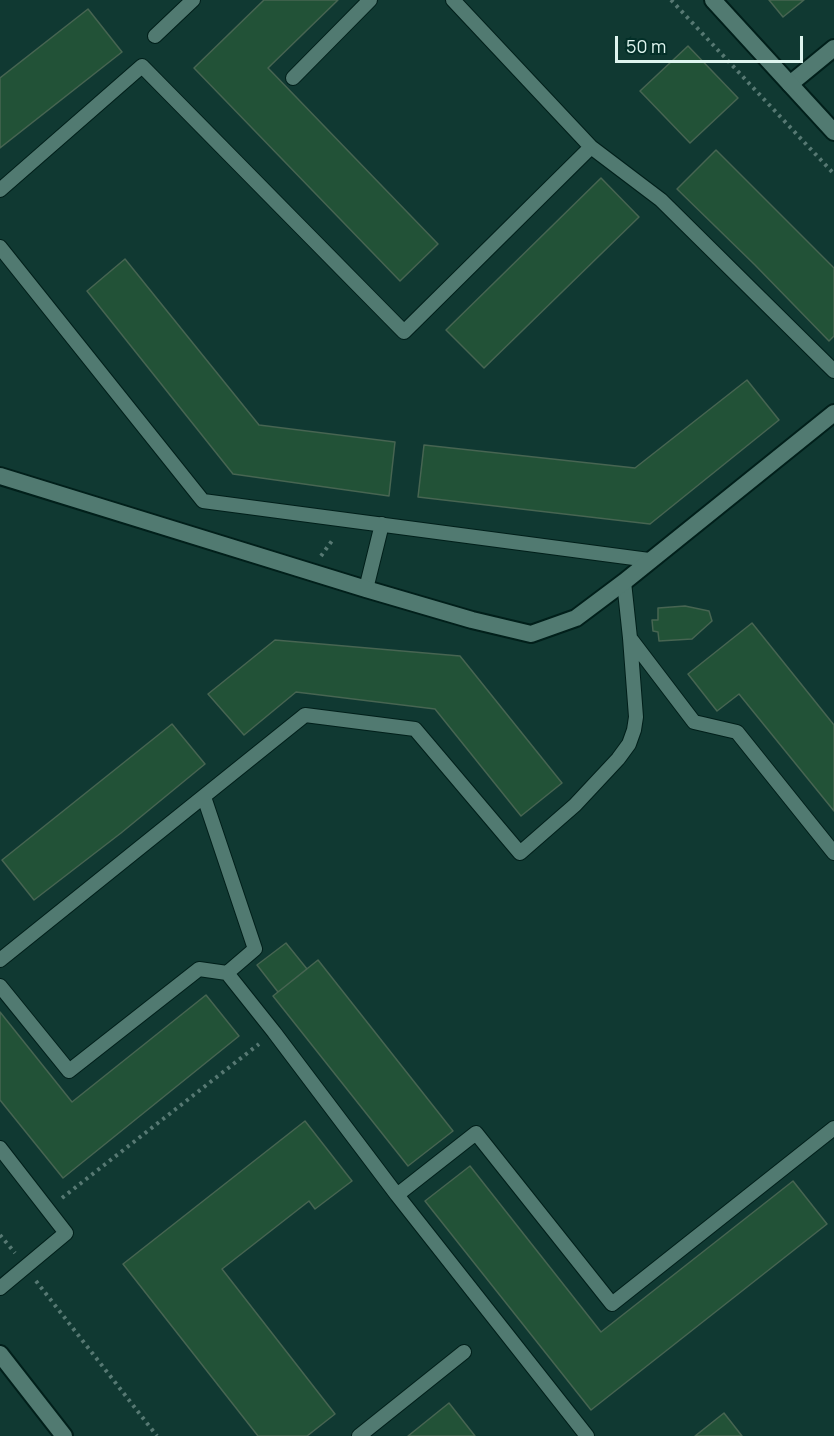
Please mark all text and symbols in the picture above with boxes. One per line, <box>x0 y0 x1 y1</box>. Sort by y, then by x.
scale bar <box>618 24 806 62</box>
text: 50 m <box>626 34 666 58</box>

